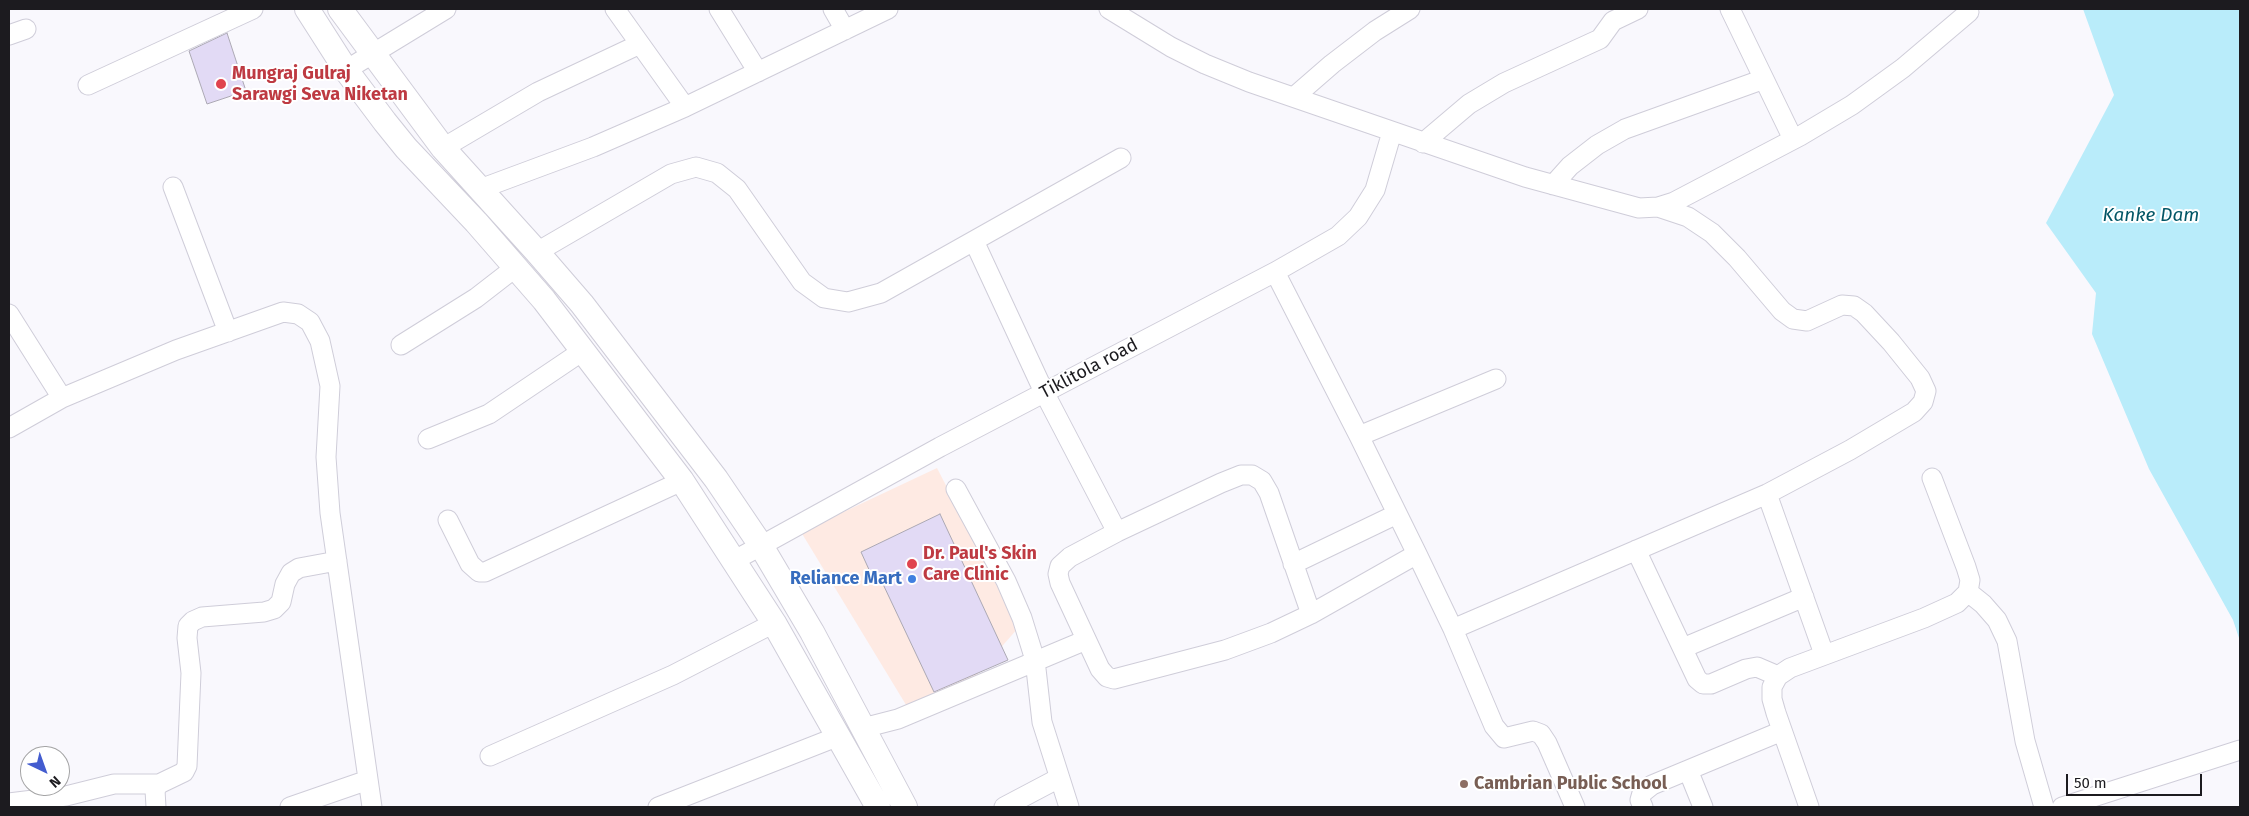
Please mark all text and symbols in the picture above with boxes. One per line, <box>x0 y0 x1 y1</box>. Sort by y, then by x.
place label: Mungraj Gulraj Sarawgi Seva Niketan <box>232 63 408 106</box>
marker: Mungraj Gulraj Sarawgi Seva Niketan <box>214 77 228 91</box>
water label: Kanke Dam <box>2103 205 2199 227</box>
street label: Tiklitola road <box>1036 334 1142 404</box>
place label: Dr. Paul's Skin Care Clinic <box>923 543 1037 586</box>
marker: Dr. Paul's Skin Care Clinic <box>905 557 919 571</box>
place label: Reliance Mart <box>790 568 902 590</box>
marker: Reliance Mart <box>906 573 918 585</box>
north arrow <box>20 746 70 796</box>
scale bar <box>2069 764 2205 796</box>
text: N <box>46 772 64 791</box>
place label: Cambrian Public School <box>1474 773 1667 795</box>
text: 50 m <box>2074 774 2107 792</box>
marker: Cambrian Public School <box>1458 778 1470 790</box>

